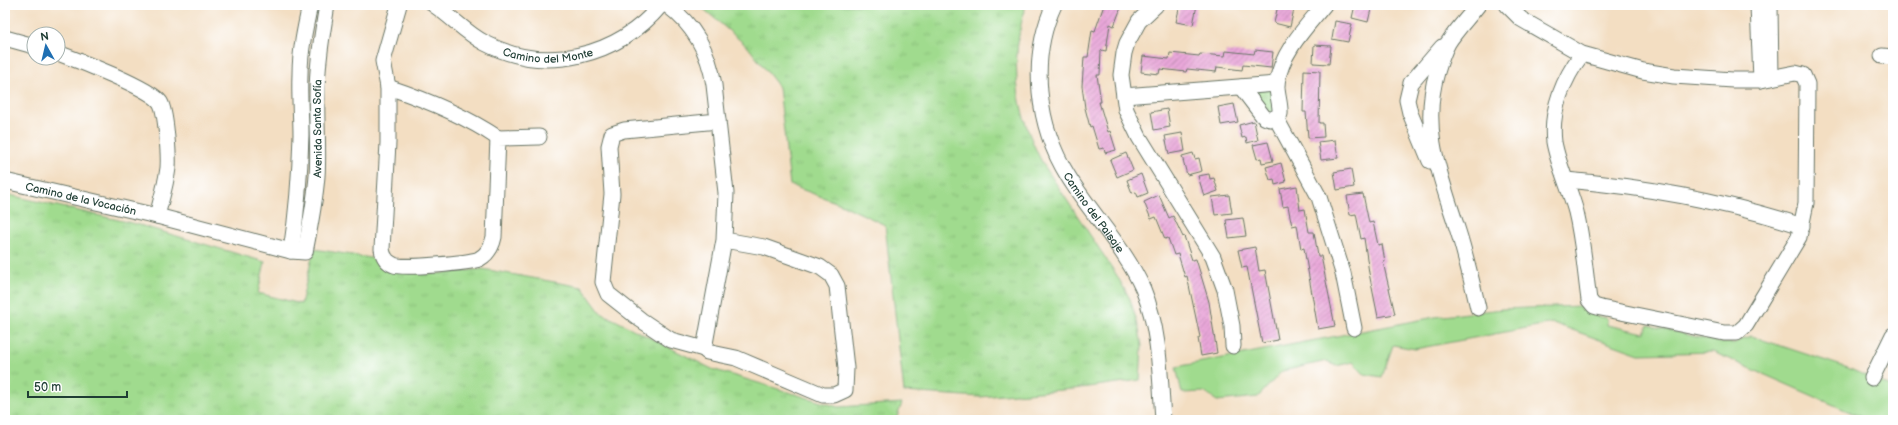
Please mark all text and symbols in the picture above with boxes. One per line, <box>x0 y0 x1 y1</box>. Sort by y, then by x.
north arrow <box>26 26 66 66</box>
text: N <box>40 30 50 44</box>
street label: Camino del Monte <box>501 45 595 66</box>
street label: Avenida Santa Sofía <box>311 79 325 178</box>
street label: Camino del Paisaje <box>1060 170 1127 256</box>
street label: Camino de la Vocación <box>24 180 138 218</box>
scale bar <box>28 373 127 399</box>
text: 50 m <box>34 380 61 395</box>

